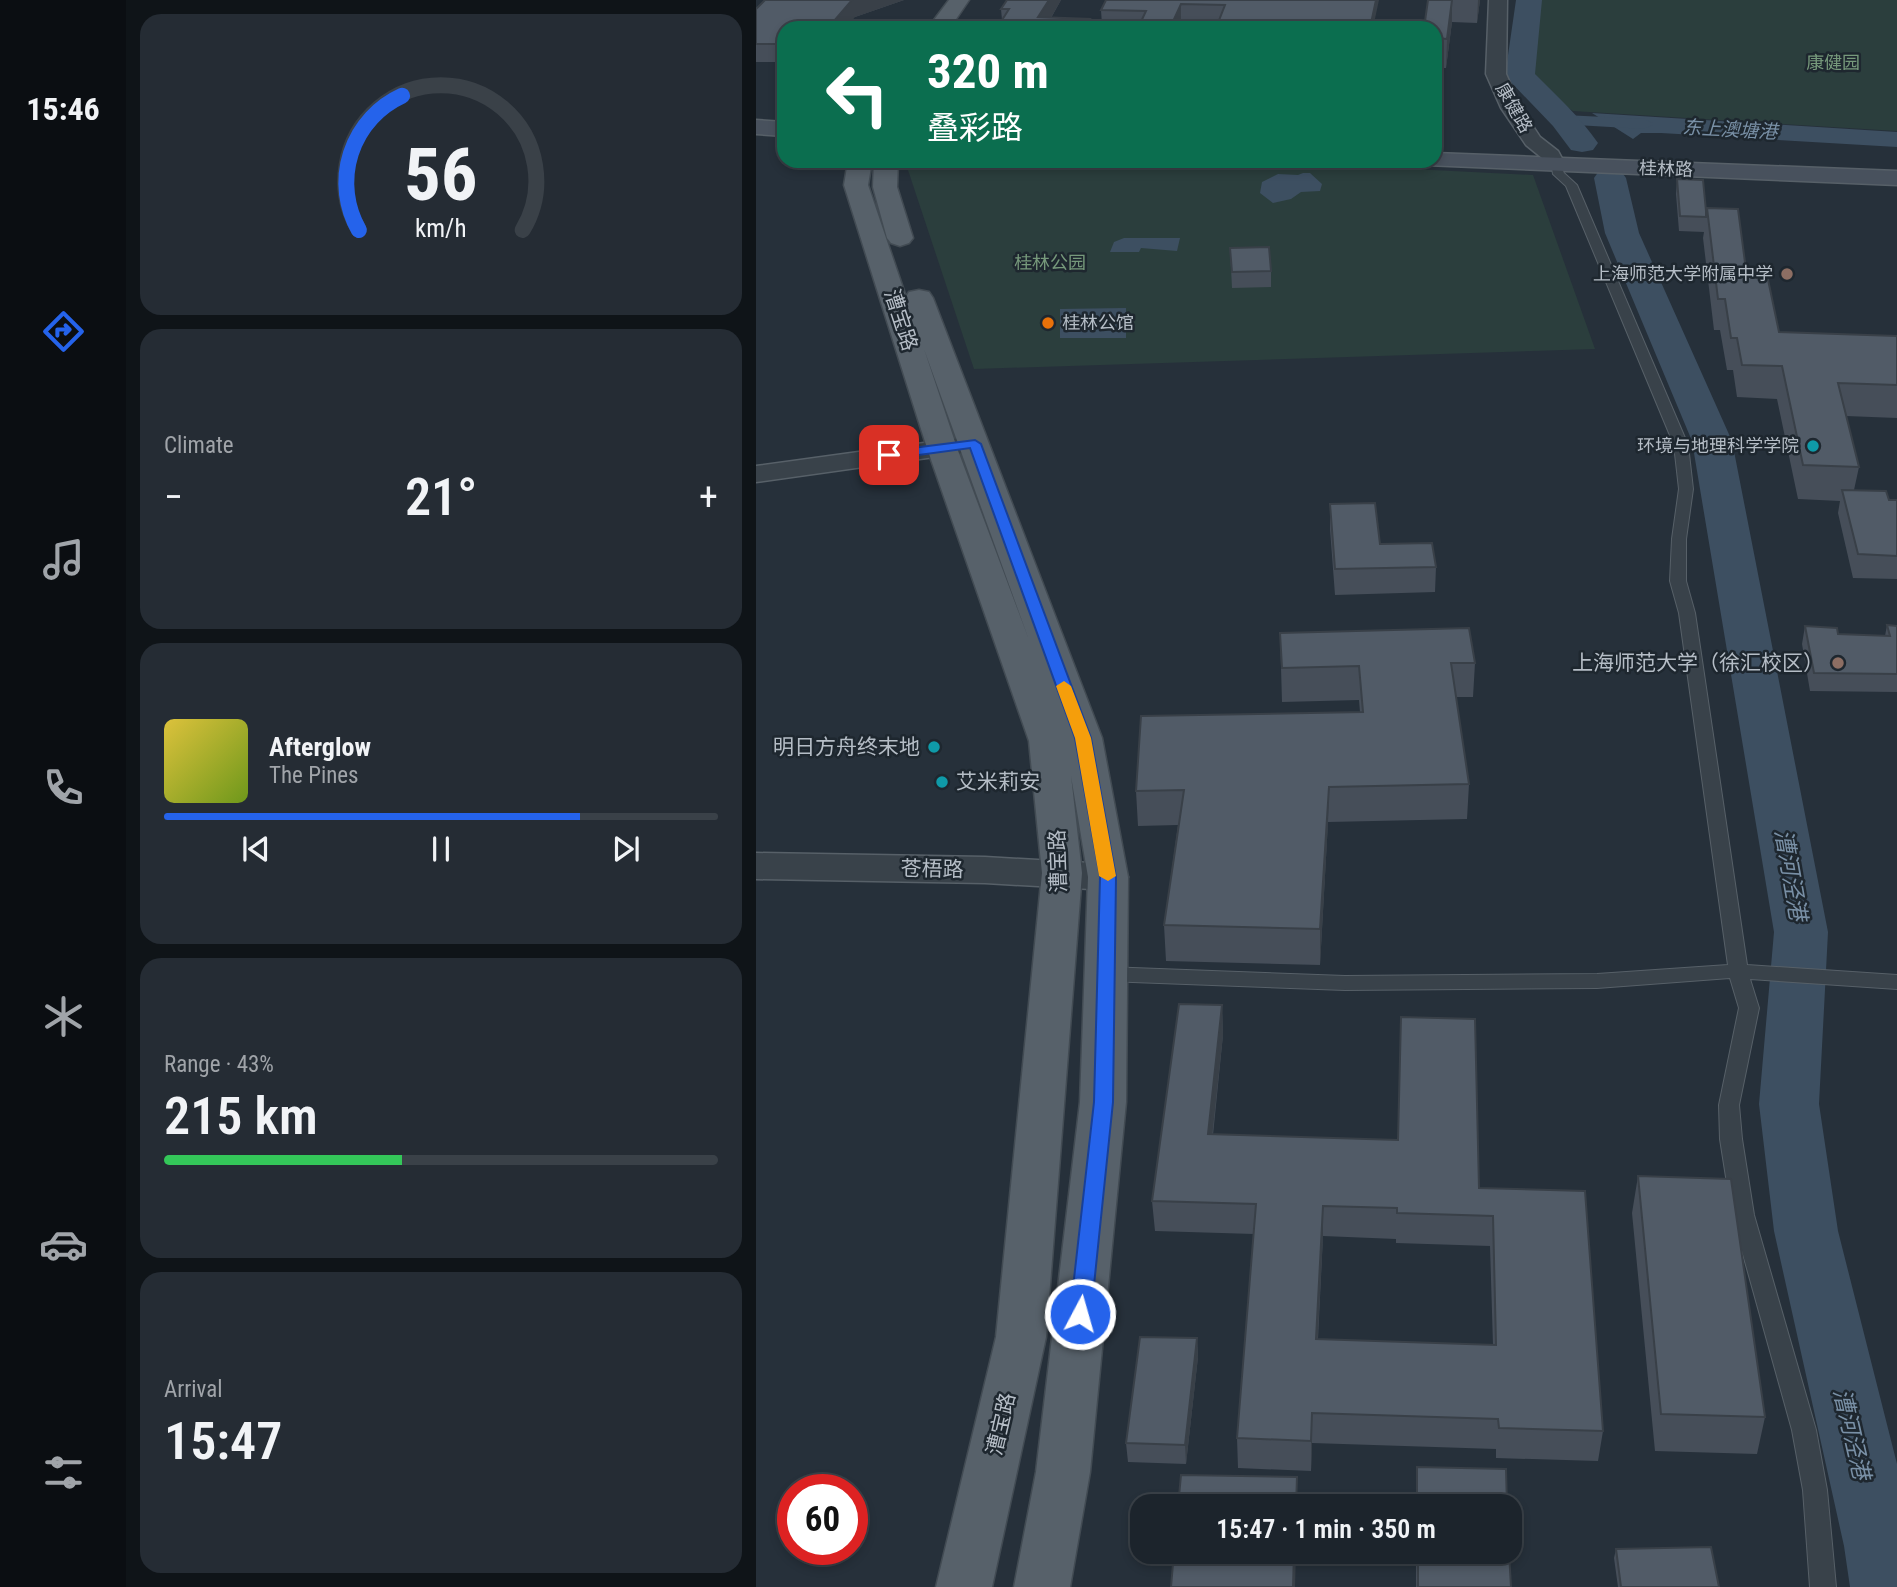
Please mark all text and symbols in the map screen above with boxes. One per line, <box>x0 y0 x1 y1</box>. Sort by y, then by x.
text: 320 m <box>927 43 1049 100</box>
icon: left <box>812 49 903 140</box>
park label: 康健园 <box>1806 52 1860 73</box>
street label: 康健路 <box>1492 79 1537 136</box>
text: 15:46 <box>26 90 100 128</box>
text: 叠彩路 <box>927 109 1023 147</box>
water label: 东上澳塘港 <box>1682 116 1781 144</box>
text: 56 <box>404 133 478 219</box>
street label: 桂林路 <box>1639 157 1693 180</box>
text: km/h <box>415 214 467 243</box>
park label: 桂林公园 <box>1014 252 1086 273</box>
place label: 上海师范大学附属中学 <box>1593 263 1773 284</box>
marker: 上海师范大学附属中学 <box>1779 266 1795 282</box>
street label: 漕宝路 <box>880 286 922 354</box>
icon: directions <box>39 307 88 356</box>
place label: 桂林公馆 <box>1062 312 1134 333</box>
marker: 桂林公馆 <box>1040 315 1056 331</box>
pin <box>859 425 919 485</box>
text: Climate <box>164 432 234 459</box>
place label: 环境与地理科学学院 <box>1637 435 1799 456</box>
icon: arrive <box>870 436 908 474</box>
marker: 环境与地理科学学院 <box>1805 438 1821 454</box>
text: 21° <box>405 467 477 528</box>
text: − <box>164 475 183 519</box>
text: + <box>699 475 718 519</box>
icon: music <box>39 535 88 584</box>
place label: 上海师范大学（徐汇校区） <box>1572 651 1824 675</box>
marker: 上海师范大学（徐汇校区） <box>1830 655 1846 671</box>
text: Afterglow <box>269 732 371 762</box>
place label: 明日方舟终末地 <box>773 735 920 759</box>
marker: 明日方舟终末地 <box>926 739 942 755</box>
text: The Pines <box>269 762 359 789</box>
icon: phone <box>39 763 88 812</box>
place label: 艾米莉安 <box>956 770 1040 794</box>
marker: 艾米莉安 <box>934 774 950 790</box>
water label: 漕河泾港 <box>1769 827 1812 926</box>
street label: 漕宝路 <box>1045 829 1071 893</box>
icon: previous <box>237 830 275 868</box>
icon: pause <box>422 830 460 868</box>
icon: next <box>607 830 645 868</box>
street label: 苍梧路 <box>900 856 964 882</box>
icon: climate <box>39 992 88 1041</box>
text: Range · 43% <box>164 1051 274 1078</box>
text: 215 km <box>164 1086 318 1147</box>
icon: car <box>39 1220 88 1269</box>
position arrow <box>1043 1277 1117 1351</box>
text: Arrival <box>164 1376 223 1403</box>
water label: 漕河泾港 <box>1828 1386 1876 1485</box>
street label: 漕宝路 <box>982 1391 1020 1457</box>
text: 15:47 <box>164 1411 282 1472</box>
icon: filters <box>39 1448 88 1497</box>
speed limit sign: 60 <box>777 1474 868 1565</box>
text: 15:47 · 1 min · 350 m <box>1216 1514 1436 1544</box>

